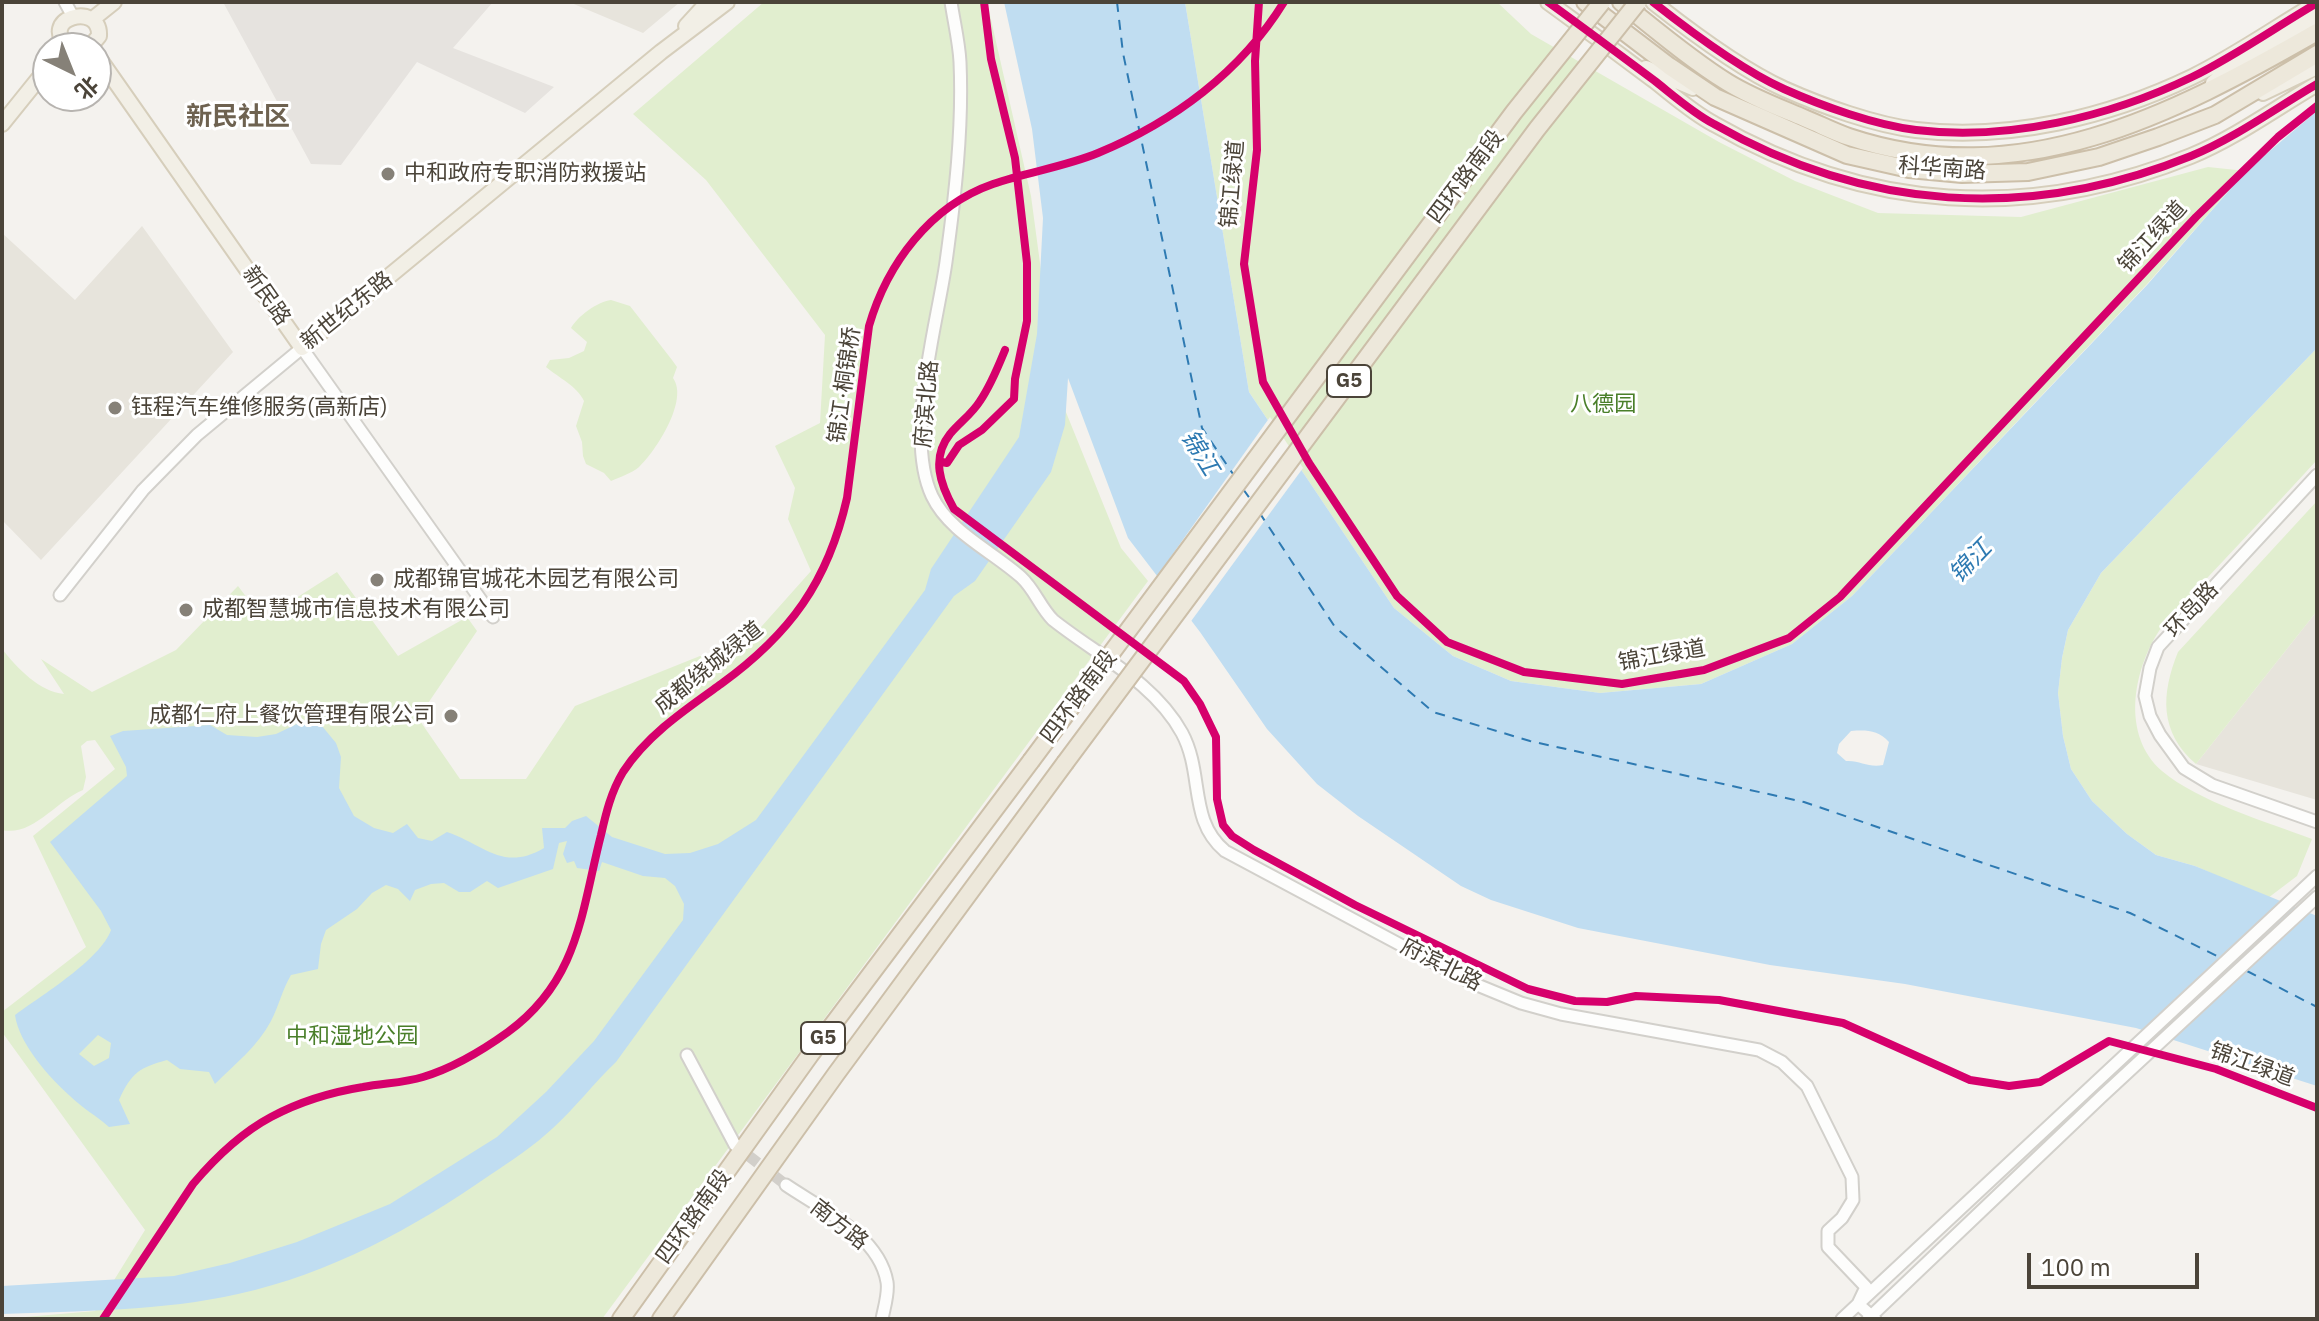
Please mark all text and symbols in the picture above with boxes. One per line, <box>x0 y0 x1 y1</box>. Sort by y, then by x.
north arrow <box>32 32 112 112</box>
text: 北 <box>69 70 105 107</box>
district label: 新民社区 <box>186 101 290 133</box>
street label: 四环路南段 <box>1422 125 1510 229</box>
street label: 锦江绿道 <box>1216 139 1250 229</box>
street label: 科华南路 <box>1897 153 1987 185</box>
place label: 中和政府专职消防救援站 <box>404 161 646 187</box>
marker: 中和政府专职消防救援站 <box>379 165 397 183</box>
street label: 锦江绿道 <box>2113 196 2193 278</box>
street label: 新民路 <box>236 261 296 331</box>
street label: 新世纪东路 <box>296 266 398 356</box>
street label: 锦江·桐锦桥 <box>824 325 866 445</box>
street label: 府滨北路 <box>910 359 944 449</box>
road number: G5 <box>1327 365 1371 397</box>
park label: 八德园 <box>1570 392 1636 418</box>
place label: 钰程汽车维修服务(高新店) <box>131 395 388 421</box>
marker: 钰程汽车维修服务(高新店) <box>106 399 124 417</box>
water label: 锦江 <box>1174 425 1224 481</box>
water label: 锦江 <box>1944 535 1998 589</box>
place label: 成都锦官城花木园艺有限公司 <box>393 567 679 593</box>
marker: 成都锦官城花木园艺有限公司 <box>368 571 386 589</box>
street label: 环岛路 <box>2160 577 2224 643</box>
place label: 成都智慧城市信息技术有限公司 <box>202 597 510 623</box>
marker: 成都智慧城市信息技术有限公司 <box>177 601 195 619</box>
street label: 成都绕城绿道 <box>649 616 769 720</box>
street label: 锦江绿道 <box>1616 635 1708 677</box>
street label: 四环路南段 <box>1035 645 1123 749</box>
place label: 成都仁府上餐饮管理有限公司 <box>149 703 435 729</box>
marker: 成都仁府上餐饮管理有限公司 <box>442 707 460 725</box>
street label: 府滨北路 <box>1396 933 1486 997</box>
road number: G5 <box>801 1022 845 1054</box>
park label: 中和湿地公园 <box>286 1024 418 1050</box>
street label: 锦江绿道 <box>2206 1038 2298 1092</box>
street label: 四环路南段 <box>651 1165 737 1269</box>
street label: 南方路 <box>805 1194 873 1256</box>
scale bar <box>2031 1237 2203 1287</box>
text: 100 m <box>2041 1251 2111 1283</box>

